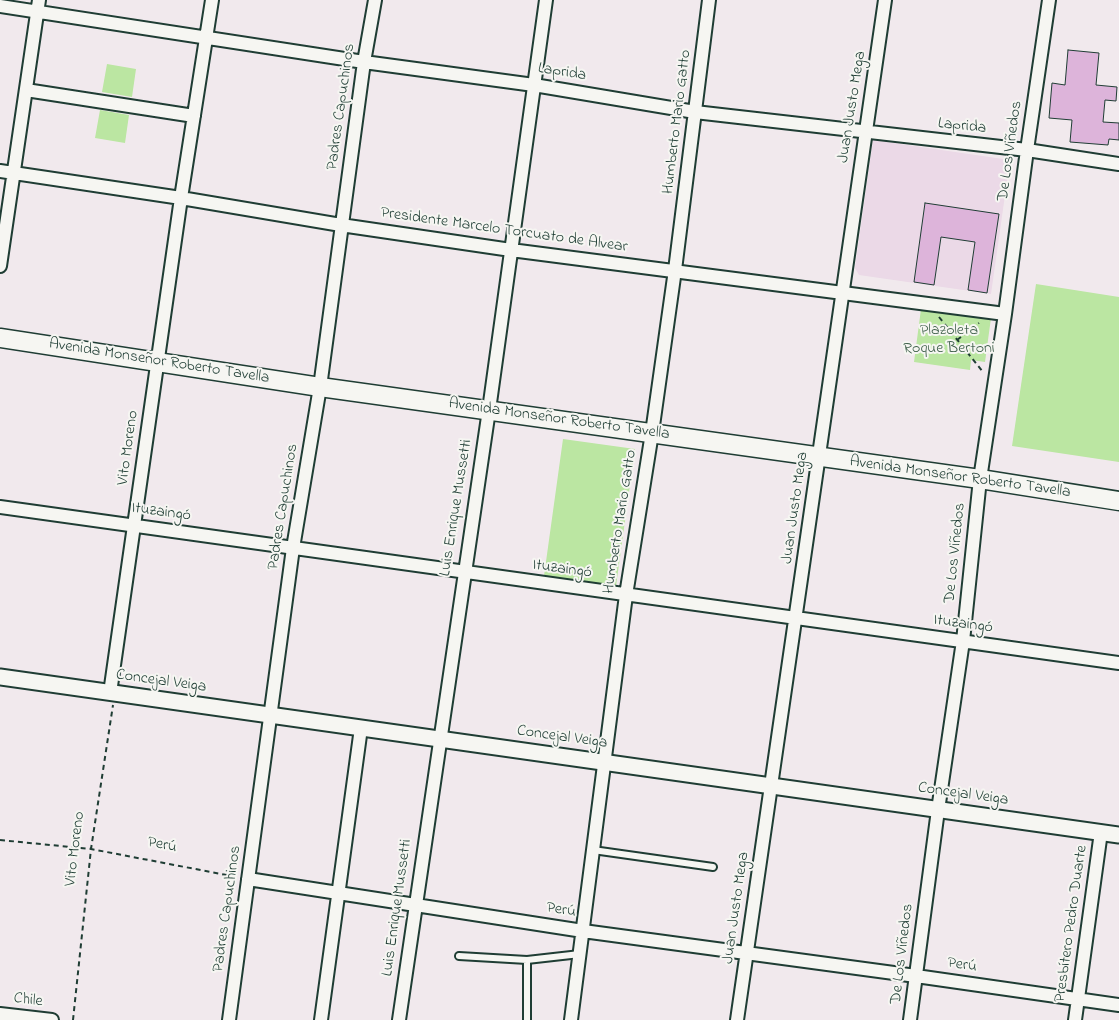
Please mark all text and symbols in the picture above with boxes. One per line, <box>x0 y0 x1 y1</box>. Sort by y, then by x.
street label: Padres Capuchinos <box>324 43 360 171</box>
street label: Humberto Mario Gatto <box>660 49 696 195</box>
street label: Juan Justo Mega <box>835 50 871 164</box>
street label: Laprida <box>536 60 588 86</box>
street label: De Los Viñedos <box>994 100 1028 202</box>
street label: Laprida <box>937 115 987 139</box>
street label: Presidente Marcelo Torcuato de Alvear <box>379 204 629 258</box>
park label: Plazoleta Roque Bertoni <box>903 321 995 359</box>
street label: Avenida Monseñor Roberto Tavella <box>47 335 271 389</box>
street label: Avenida Monseñor Roberto Tavella <box>447 395 671 445</box>
street label: Vito Moreno <box>114 409 144 487</box>
street label: Luis Enrique Mussetti <box>437 438 477 578</box>
street label: Padres Capuchinos <box>265 443 303 571</box>
street label: Humberto Mario Gatto <box>600 449 642 595</box>
street label: Juan Justo Mega <box>779 451 813 565</box>
street label: Avenida Monseñor Roberto Tavella <box>848 453 1072 503</box>
street label: Ituzaingó <box>130 499 192 527</box>
street label: De Los Viñedos <box>941 502 971 604</box>
street label: Ituzaingó <box>531 556 593 584</box>
street label: Ituzaingó <box>932 611 994 639</box>
street label: Concejal Veiga <box>115 666 207 698</box>
street label: Concejal Veiga <box>516 722 608 754</box>
street label: Concejal Veiga <box>917 779 1009 811</box>
street label: Vito Moreno <box>62 810 90 888</box>
street label: Perú <box>146 834 178 858</box>
street label: Luis Enrique Mussetti <box>379 838 417 978</box>
street label: Presbítero Pedro Duarte <box>1051 844 1093 1004</box>
street label: Padres Capuchinos <box>210 845 246 973</box>
street label: Juan Justo Mega <box>720 851 754 965</box>
street label: Perú <box>545 899 577 923</box>
street label: De Los Viñedos <box>887 903 919 1005</box>
street label: Perú <box>946 954 978 978</box>
street label: Chile <box>12 990 44 1012</box>

